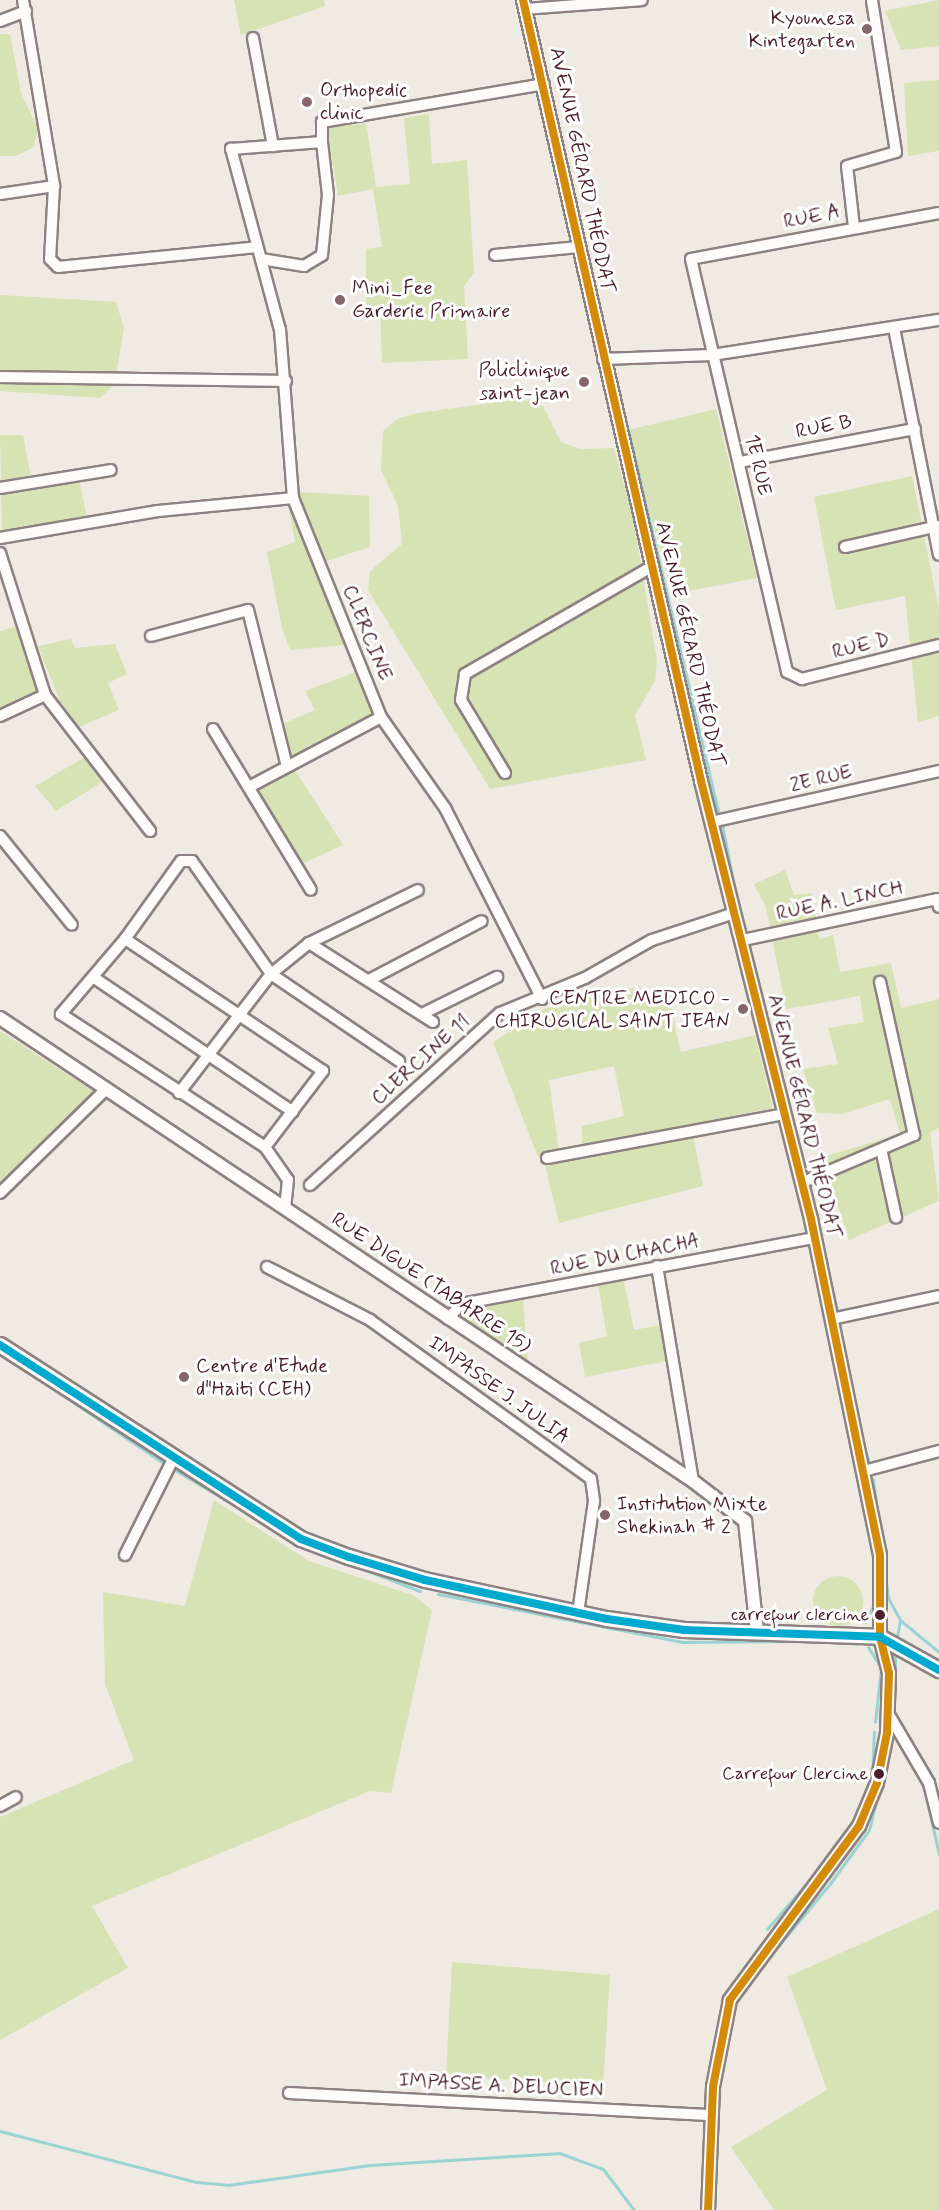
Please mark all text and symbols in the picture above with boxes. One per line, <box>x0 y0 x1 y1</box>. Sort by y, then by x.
place label: Kyounesa Kintegarten <box>749 6 855 53</box>
marker: Kyounesa Kintegarten <box>860 22 874 36</box>
street label: AVENUE GÉRARD THÉODAT <box>544 45 620 295</box>
place label: Orthopedic clinic <box>320 78 407 125</box>
marker: Orthopedic clinic <box>298 93 316 111</box>
street label: RUE A <box>782 200 842 234</box>
place label: Mini_Fee Garderie Primaire <box>352 276 509 323</box>
marker: Mini_Fee Garderie Primaire <box>333 293 347 307</box>
place label: Policlinique saint-jean <box>479 358 570 405</box>
marker: Policlinique saint-jean <box>575 373 593 391</box>
street label: RUE B <box>794 410 854 444</box>
street label: 1E RUE <box>739 431 777 499</box>
street label: AVENUE GÉRARD THÉODAT <box>650 519 730 769</box>
street label: CLERCINE <box>337 582 397 684</box>
street label: RUE D <box>830 627 892 665</box>
street label: 2E RUE <box>786 760 856 798</box>
street label: RUE A. LINCH <box>774 876 906 926</box>
place label: CENTRE MEDICO - CHIRUGICAL SAINT JEAN <box>489 986 730 1033</box>
street label: AVENUE GÉRARD THÉODAT <box>762 992 846 1240</box>
marker: CENTRE MEDICO - CHIRUGICAL SAINT JEAN <box>734 1000 752 1018</box>
street label: CLERCINE 11 <box>367 1010 475 1110</box>
street label: RUE DIGUE (TABARRE 15) <box>326 1207 536 1359</box>
street label: RUE DU CHACHA <box>547 1229 703 1281</box>
street label: IMPASSE J. JULIA <box>423 1330 575 1450</box>
place label: Centre d'Etude d"Haiti (CEH) <box>196 1354 327 1401</box>
marker: Centre d'Etude d"Haiti (CEH) <box>177 1370 191 1384</box>
place label: Institution Mixte Shekinah # 2 <box>617 1492 763 1539</box>
marker: Institution Mixte Shekinah # 2 <box>598 1508 612 1522</box>
place label: carrefour clercine <box>735 1604 869 1626</box>
marker: carrefour clercine <box>874 1609 886 1621</box>
place label: Carrefour Clercine <box>723 1763 868 1785</box>
marker: Carrefour Clercine <box>873 1768 885 1780</box>
street label: IMPASSE A. DELUCIEN <box>398 2069 604 2103</box>

